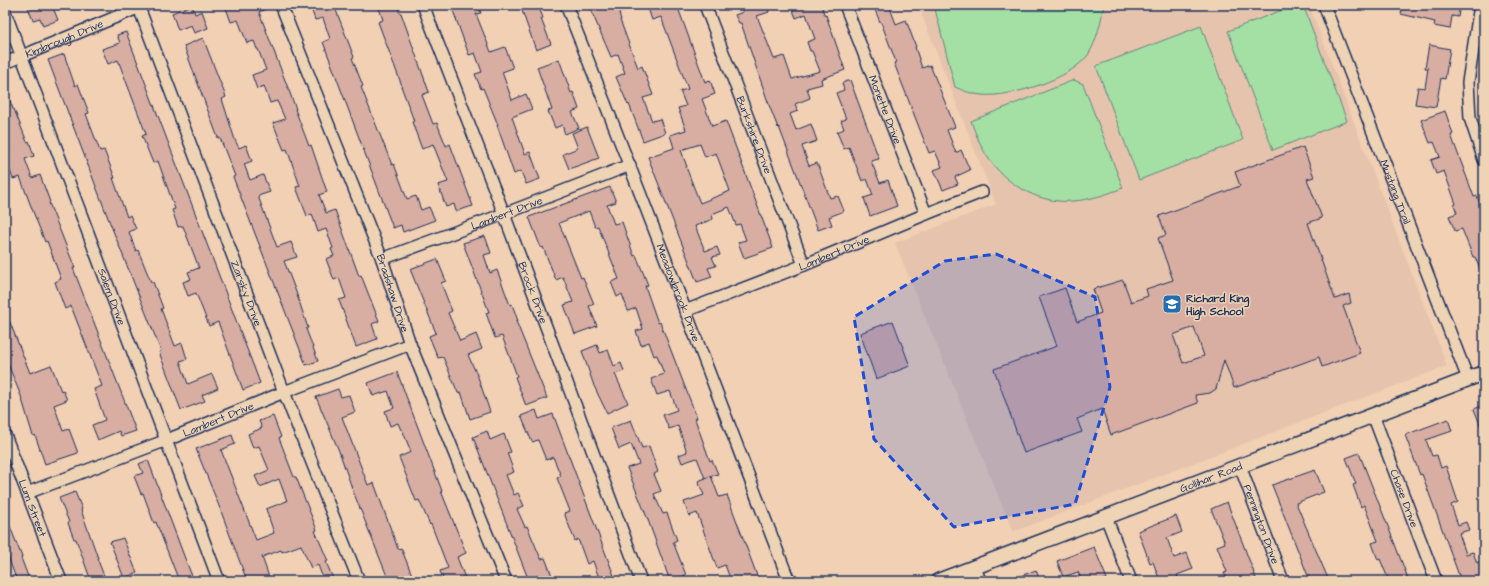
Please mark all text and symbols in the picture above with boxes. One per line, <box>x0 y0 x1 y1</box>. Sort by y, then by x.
street label: Kimbrough Drive <box>23 16 105 61</box>
street label: Monette Drive <box>865 73 906 146</box>
street label: Burkshire Drive <box>733 94 776 176</box>
street label: Mustang Trail <box>1377 157 1415 226</box>
street label: Lambert Drive <box>469 192 545 233</box>
street label: Lambert Drive <box>796 231 872 274</box>
street label: Meadowbrook Drive <box>653 242 704 344</box>
street label: Bradshaw Drive <box>373 251 413 334</box>
street label: Zarsky Drive <box>227 258 266 328</box>
street label: Brock Drive <box>515 260 552 326</box>
street label: Salem Drive <box>94 266 130 327</box>
place label: Richard King High School <box>1185 291 1249 321</box>
school or university icon: Richard King High School <box>1161 293 1183 315</box>
street label: Lambert Drive <box>180 398 256 440</box>
street label: Gollihar Road <box>1177 458 1245 496</box>
street label: Chase Drive <box>1387 467 1422 530</box>
street label: Lum Street <box>15 477 51 539</box>
street label: Pennington Drive <box>1240 482 1283 566</box>

